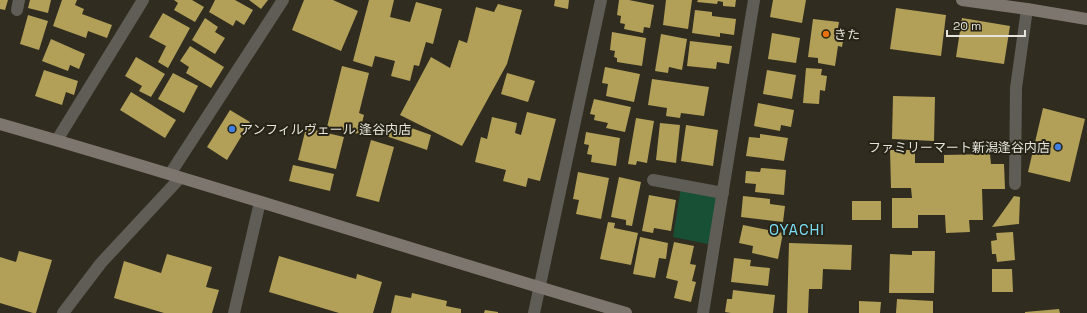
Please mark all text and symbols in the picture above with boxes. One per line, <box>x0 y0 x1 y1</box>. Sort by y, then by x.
scale bar <box>947 12 1025 38</box>
text: 20 m <box>953 18 981 34</box>
place label: きた <box>834 26 860 43</box>
marker: きた <box>821 29 831 39</box>
place label: アンフィルヴェール 逢谷内店 <box>240 121 411 138</box>
marker: アンフィルヴェール 逢谷内店 <box>227 124 237 134</box>
place label: ファミリーマート新潟逢谷内店 <box>868 139 1050 156</box>
marker: ファミリーマート新潟逢谷内店 <box>1053 142 1063 152</box>
district label: OYACHI <box>769 220 825 239</box>

